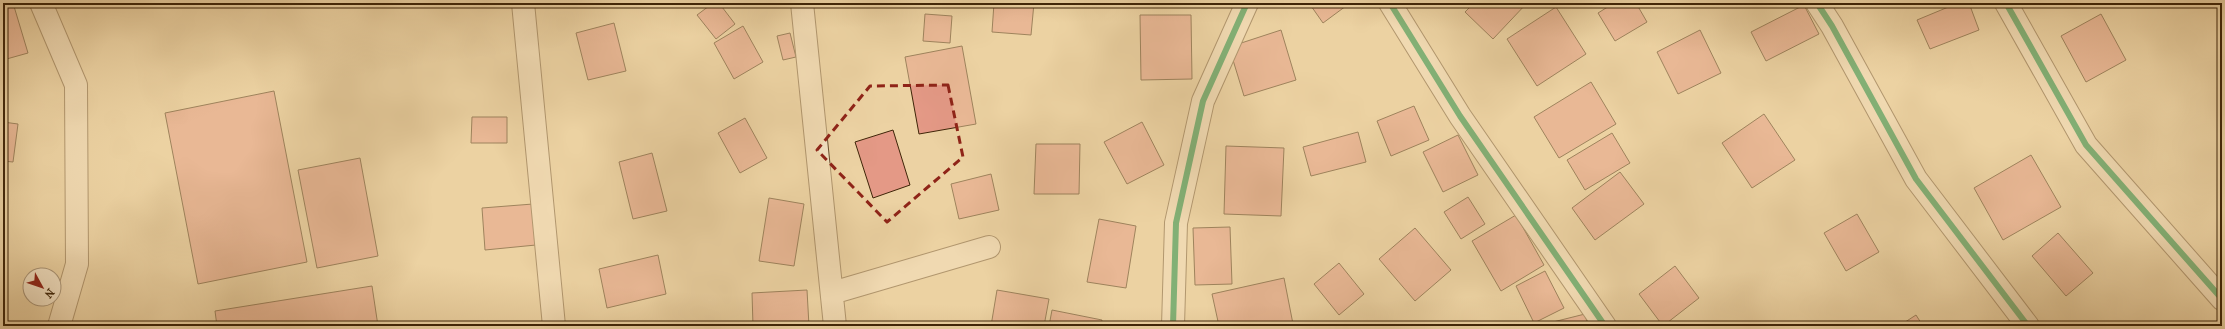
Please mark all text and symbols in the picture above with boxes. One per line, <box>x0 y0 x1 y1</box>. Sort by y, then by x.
north arrow <box>22 267 62 307</box>
text: N <box>41 286 57 301</box>

